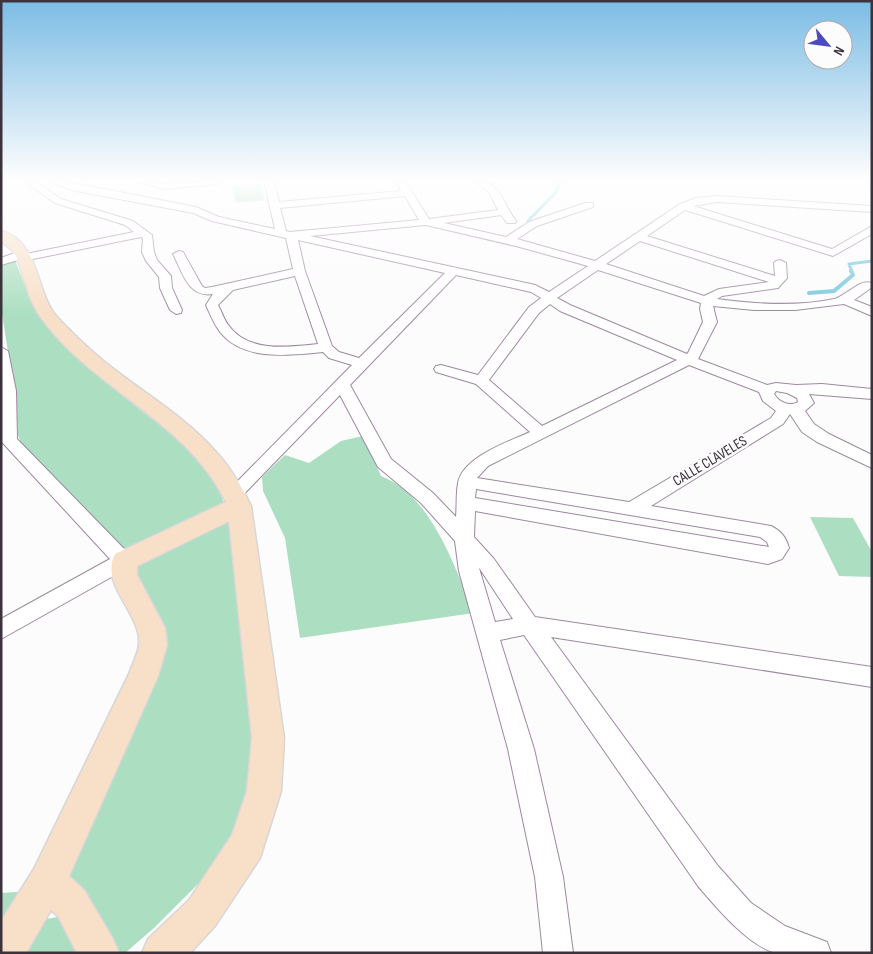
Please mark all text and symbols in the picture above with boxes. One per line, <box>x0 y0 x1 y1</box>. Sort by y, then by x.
north arrow <box>803 20 853 70</box>
text: N <box>830 44 848 58</box>
street label: CALLE CLAVELES <box>669 431 751 491</box>

